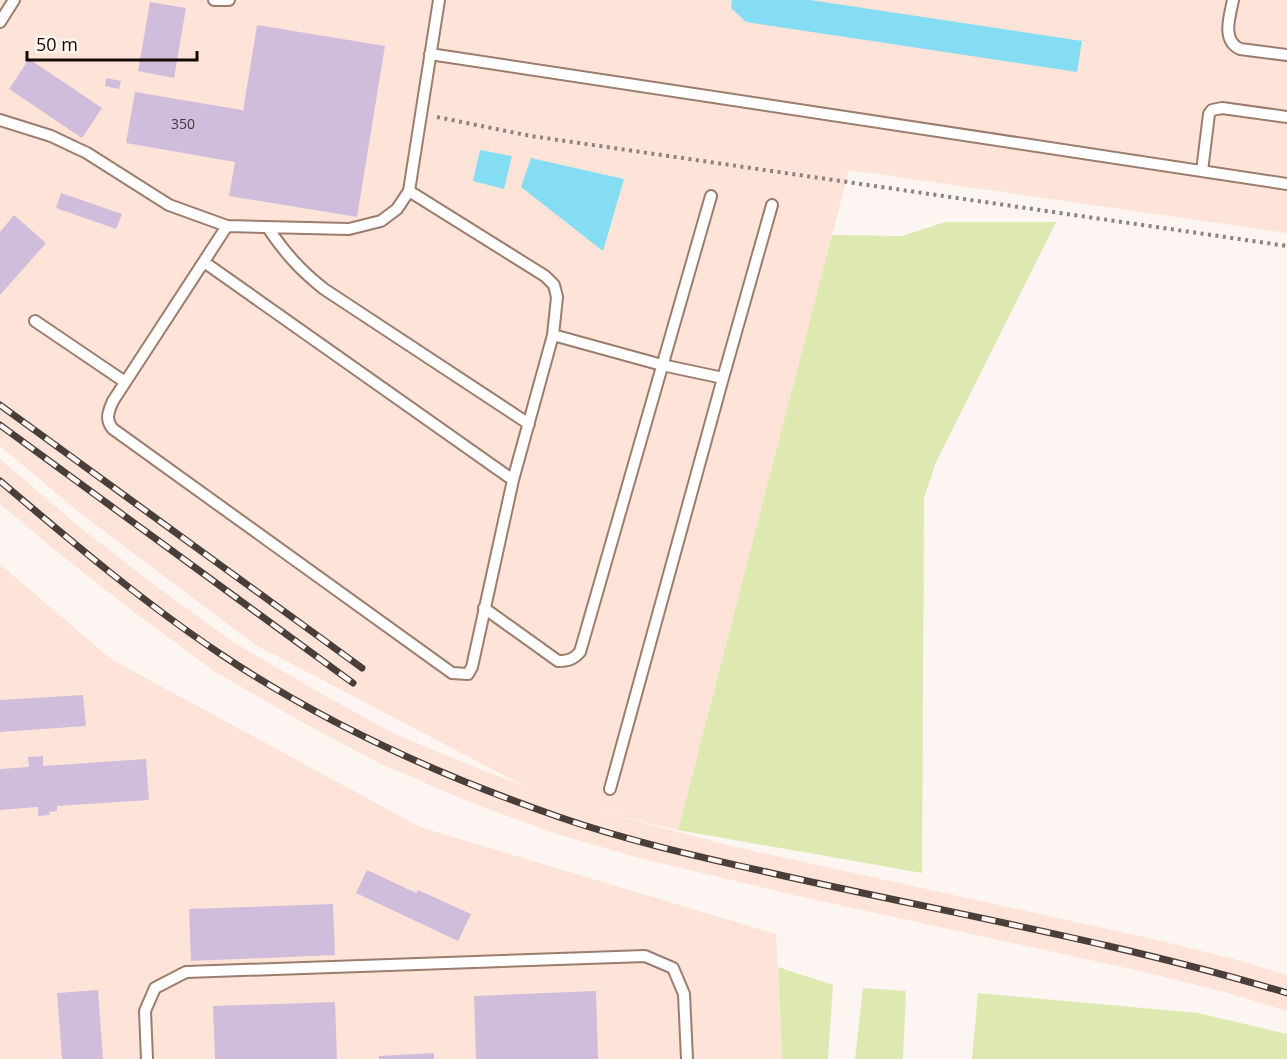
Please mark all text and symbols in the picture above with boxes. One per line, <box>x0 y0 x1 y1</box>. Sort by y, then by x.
scale bar <box>27 24 196 62</box>
text: 50 m <box>36 32 78 56</box>
house number: 350 <box>171 114 195 133</box>

